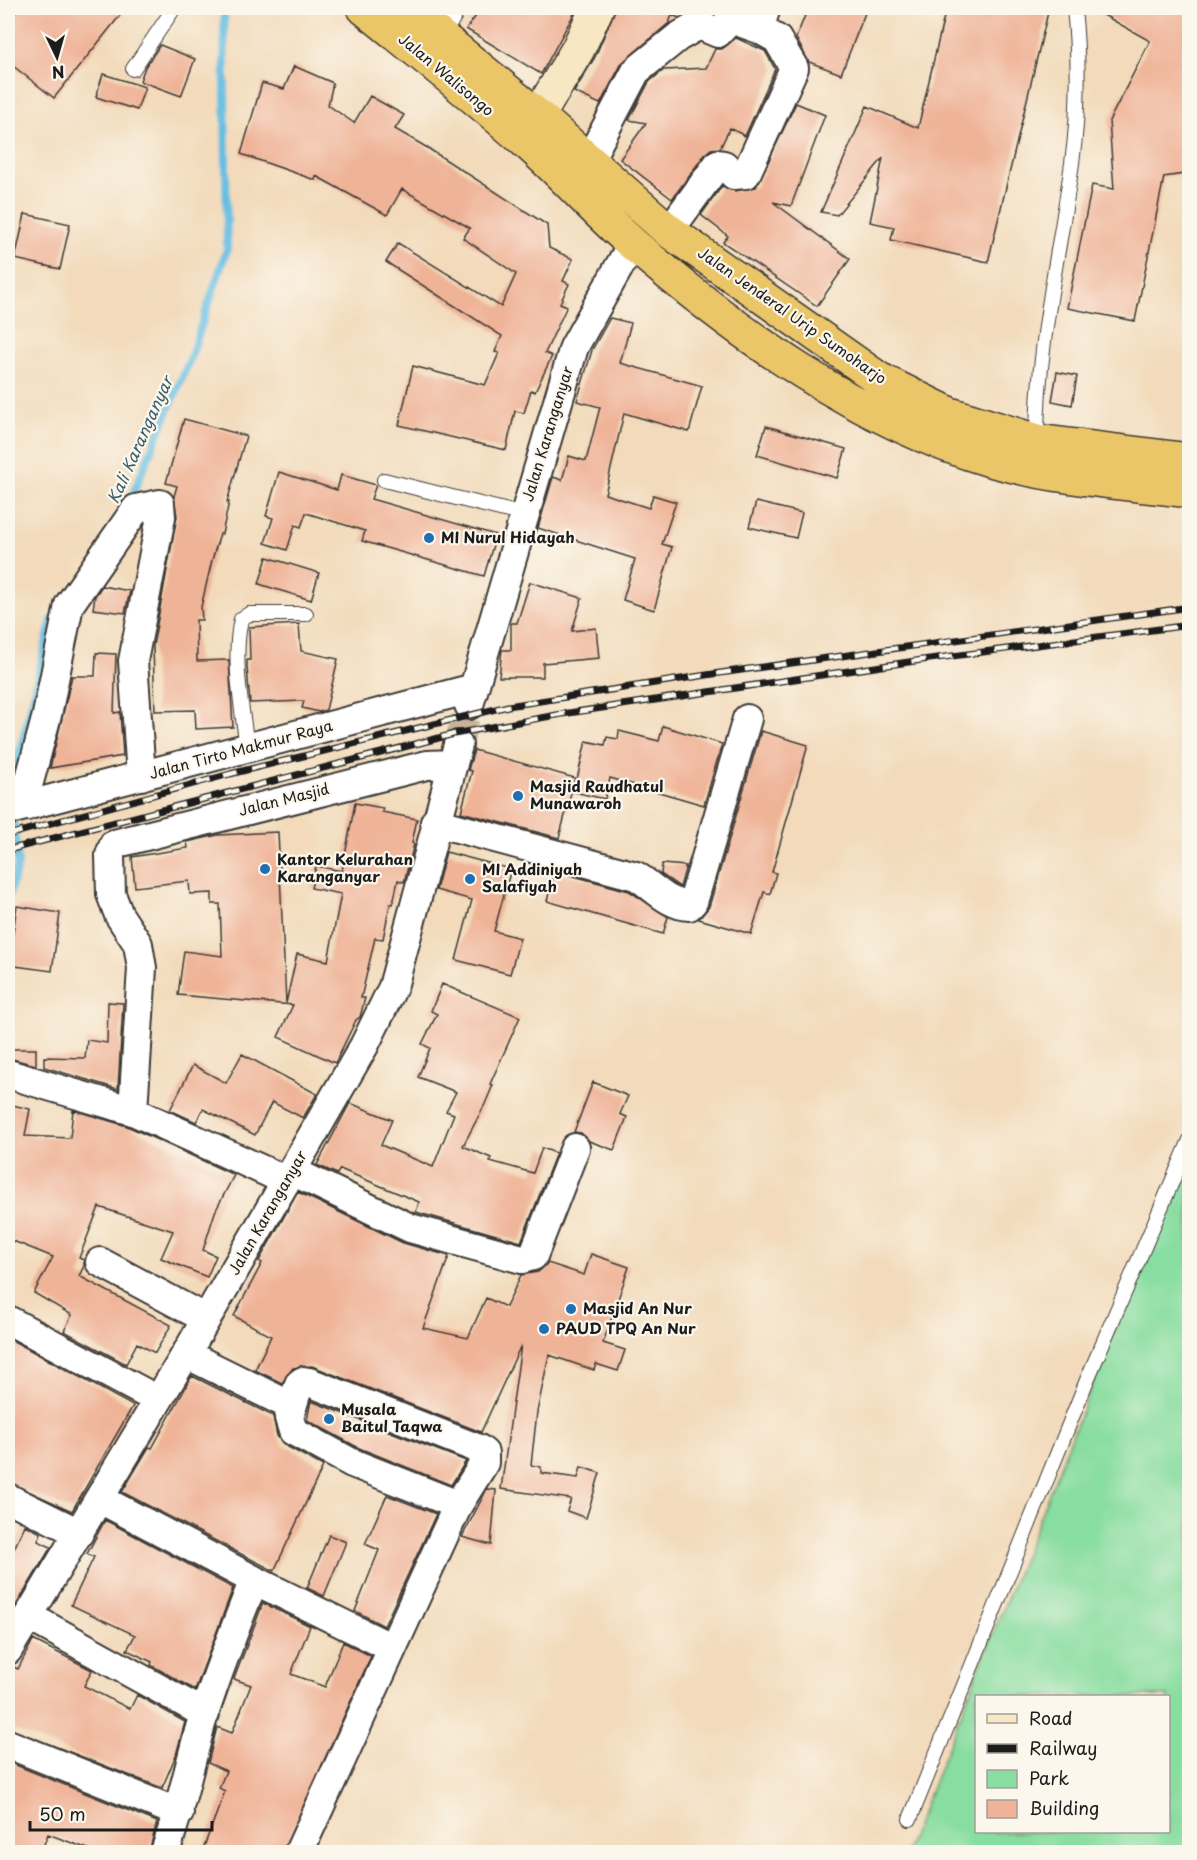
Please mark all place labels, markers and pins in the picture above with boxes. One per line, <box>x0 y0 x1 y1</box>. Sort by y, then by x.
place label: MI Nurul Hidayah <box>441 525 575 548</box>
marker: MI Nurul Hidayah <box>422 531 436 545</box>
place label: Masjid Raudhatul Munawaroh <box>530 774 663 814</box>
marker: Masjid Raudhatul Munawaroh <box>511 789 525 803</box>
place label: Kantor Kelurahan Karanganyar <box>277 847 413 887</box>
place label: MI Addiniyah Salafiyah <box>482 857 582 897</box>
marker: Kantor Kelurahan Karanganyar <box>258 862 272 876</box>
marker: MI Addiniyah Salafiyah <box>463 872 477 886</box>
place label: Masjid An Nur <box>583 1296 692 1319</box>
marker: Masjid An Nur <box>564 1302 578 1316</box>
place label: PAUD TPQ An Nur <box>556 1316 696 1339</box>
marker: PAUD TPQ An Nur <box>537 1322 551 1336</box>
place label: Musala Baitul Taqwa <box>341 1397 442 1437</box>
marker: Musala Baitul Taqwa <box>322 1412 336 1426</box>

